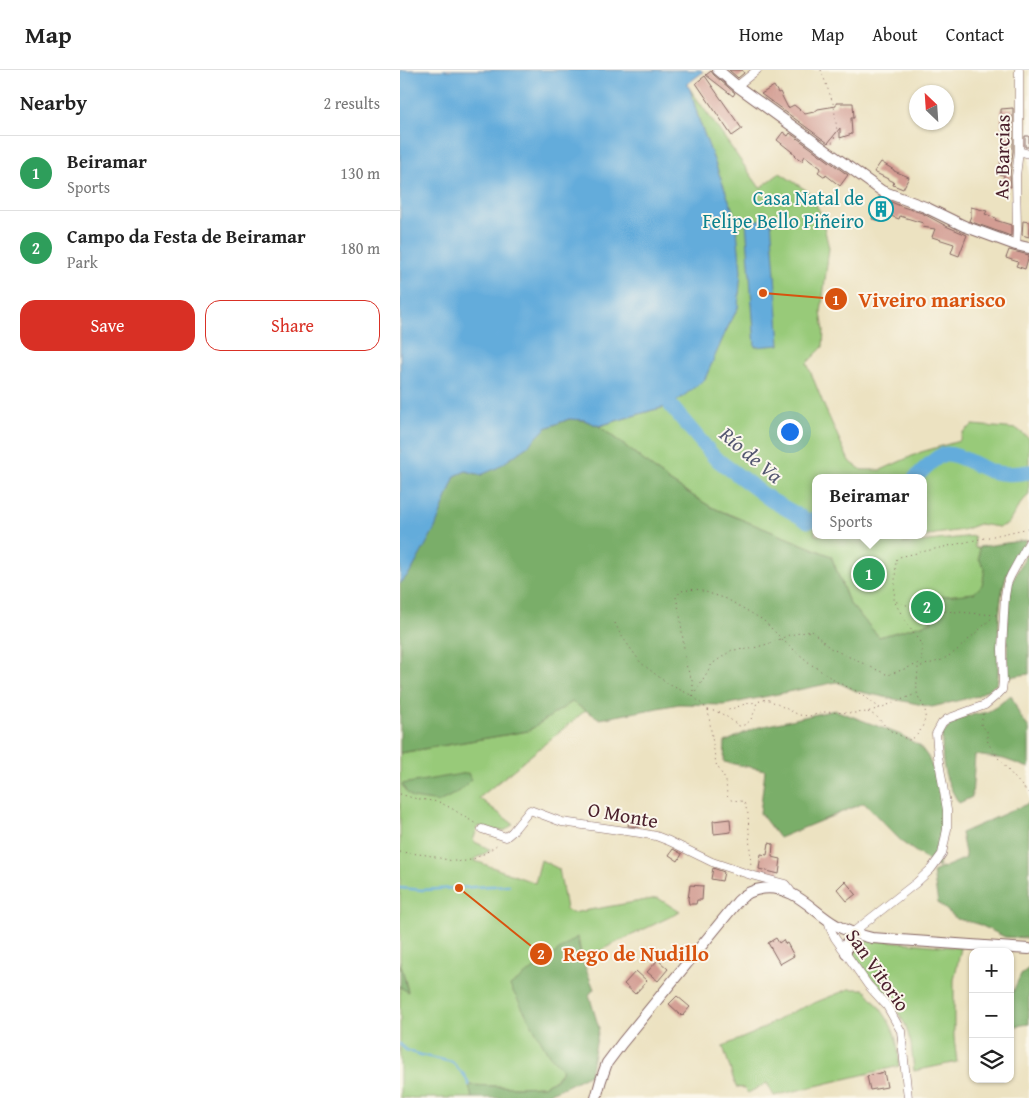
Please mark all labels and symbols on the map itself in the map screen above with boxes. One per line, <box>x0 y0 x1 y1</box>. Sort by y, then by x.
north arrow <box>909 85 954 130</box>
street label: As Barcias <box>986 114 1017 200</box>
place label: Casa Natal de Felipe Bello Piñeiro <box>703 183 864 235</box>
building icon: Casa Natal de Felipe Bello Piñeiro <box>868 196 894 222</box>
callout: Viveiro marisco <box>823 281 1016 317</box>
text: Viveiro marisco <box>858 284 1006 315</box>
text: 1 <box>832 289 840 310</box>
water label: Río de Va <box>712 418 790 490</box>
your location <box>777 419 803 445</box>
pin: 1 <box>853 555 885 593</box>
pin: 2 <box>911 588 943 626</box>
street label: O Monte <box>586 794 660 835</box>
street label: San Vitorio <box>839 923 918 1017</box>
callout: Rego de Nudillo <box>528 936 719 972</box>
text: Rego de Nudillo <box>563 938 709 969</box>
text: 2 <box>537 943 545 964</box>

